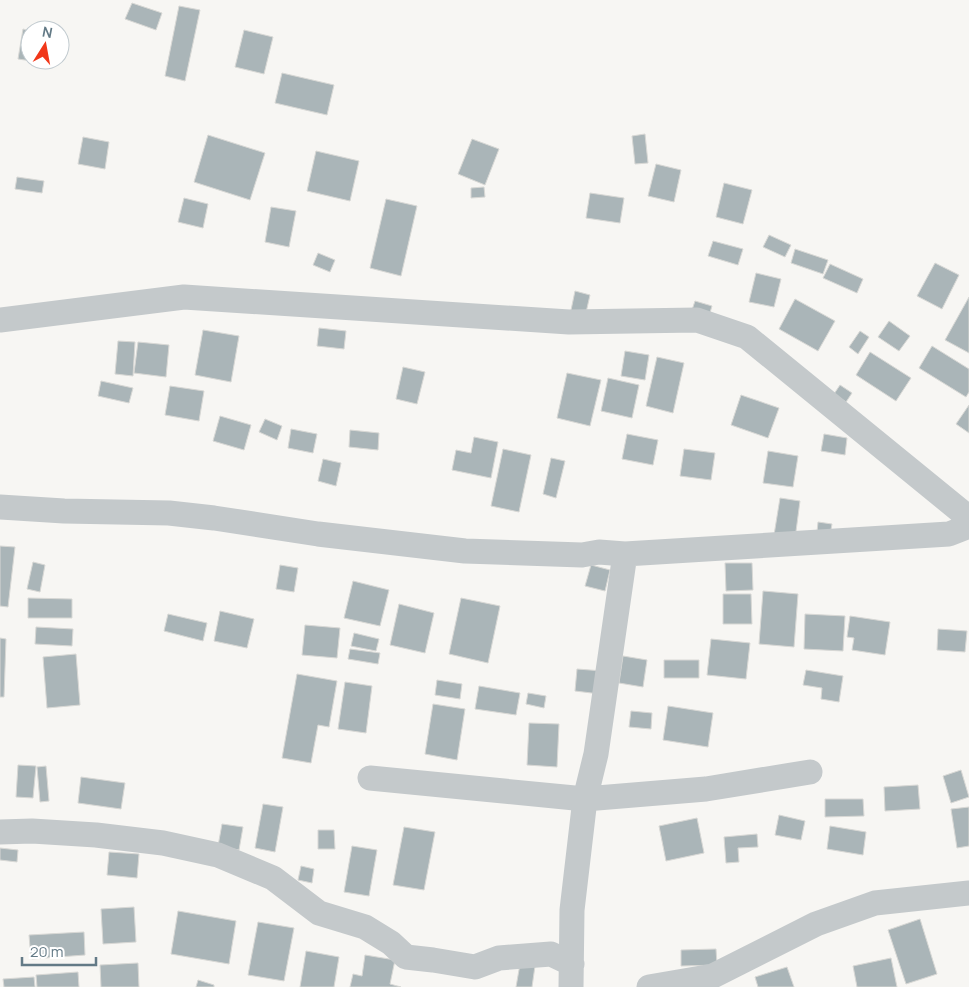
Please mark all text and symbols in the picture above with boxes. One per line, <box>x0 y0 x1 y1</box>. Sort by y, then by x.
north arrow <box>20 20 70 70</box>
text: N <box>41 21 54 42</box>
scale bar <box>22 934 96 966</box>
text: 20 m <box>30 941 63 962</box>

